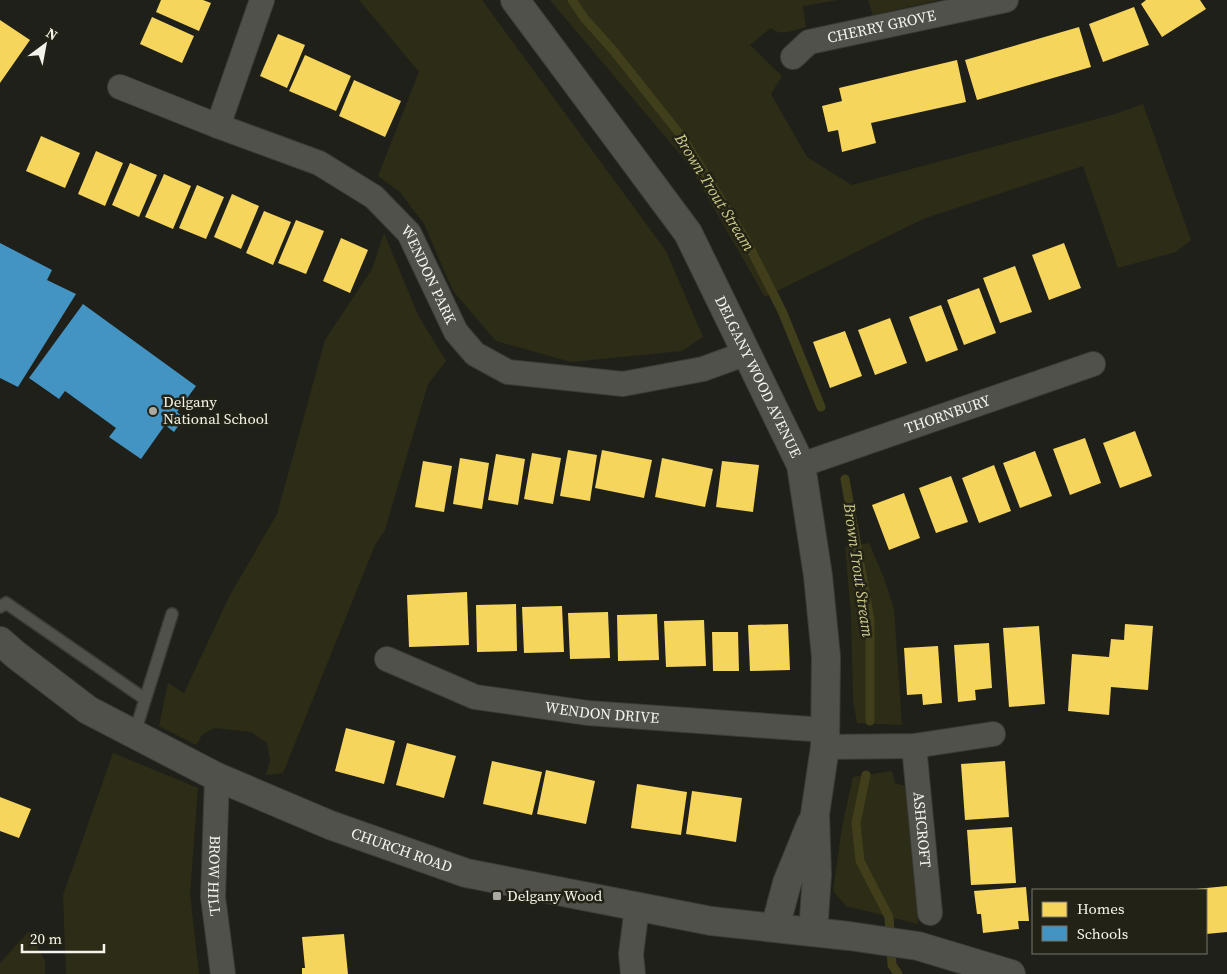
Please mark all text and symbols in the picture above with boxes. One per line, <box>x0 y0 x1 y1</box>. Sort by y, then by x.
street label: CHERRY GROVE <box>825 4 938 48</box>
north arrow <box>20 20 70 70</box>
text: N <box>42 23 62 45</box>
water label: Brown Trout Stream <box>669 128 760 255</box>
street label: WENDON PARK <box>396 220 462 327</box>
street label: DELGANY WOOD AVENUE <box>710 292 807 461</box>
street label: THORNBURY <box>902 389 994 438</box>
place label: Delgany National School <box>163 391 269 429</box>
marker: Delgany National School <box>147 405 159 417</box>
water label: Brown Trout Stream <box>839 501 879 638</box>
street label: WENDON DRIVE <box>544 696 660 728</box>
street label: ASHCROFT <box>908 791 937 868</box>
street label: CHURCH ROAD <box>348 822 455 877</box>
street label: BROW HILL <box>203 835 226 918</box>
place label: Delgany Wood <box>507 885 603 906</box>
legend <box>1032 889 1207 954</box>
marker: Delgany Wood <box>491 890 503 902</box>
text: Homes <box>1077 898 1124 919</box>
scale bar <box>22 922 105 954</box>
text: Schools <box>1077 923 1128 944</box>
text: 20 m <box>30 928 62 949</box>

